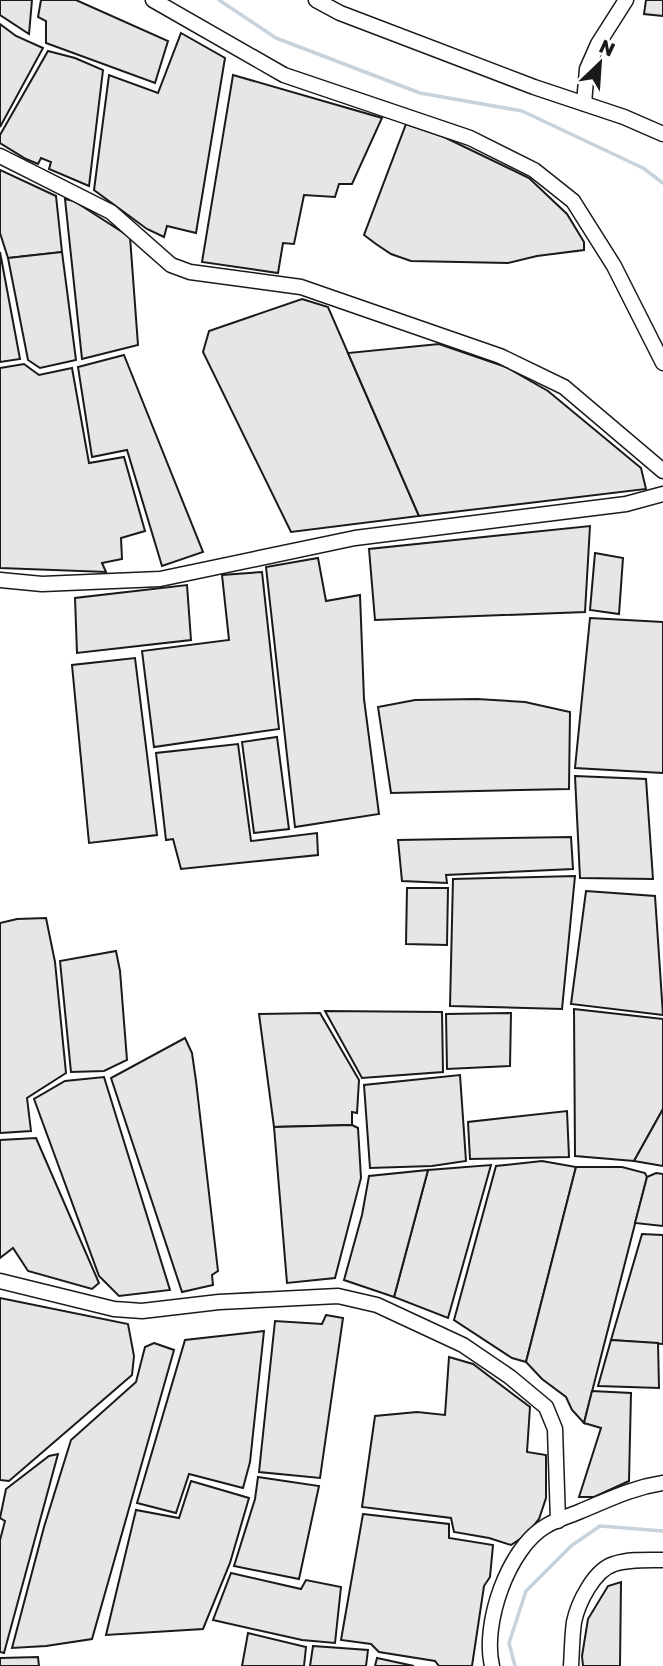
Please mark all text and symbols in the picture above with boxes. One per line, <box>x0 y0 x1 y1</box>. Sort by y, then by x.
north arrow <box>565 28 635 98</box>
text: N <box>596 34 619 61</box>

